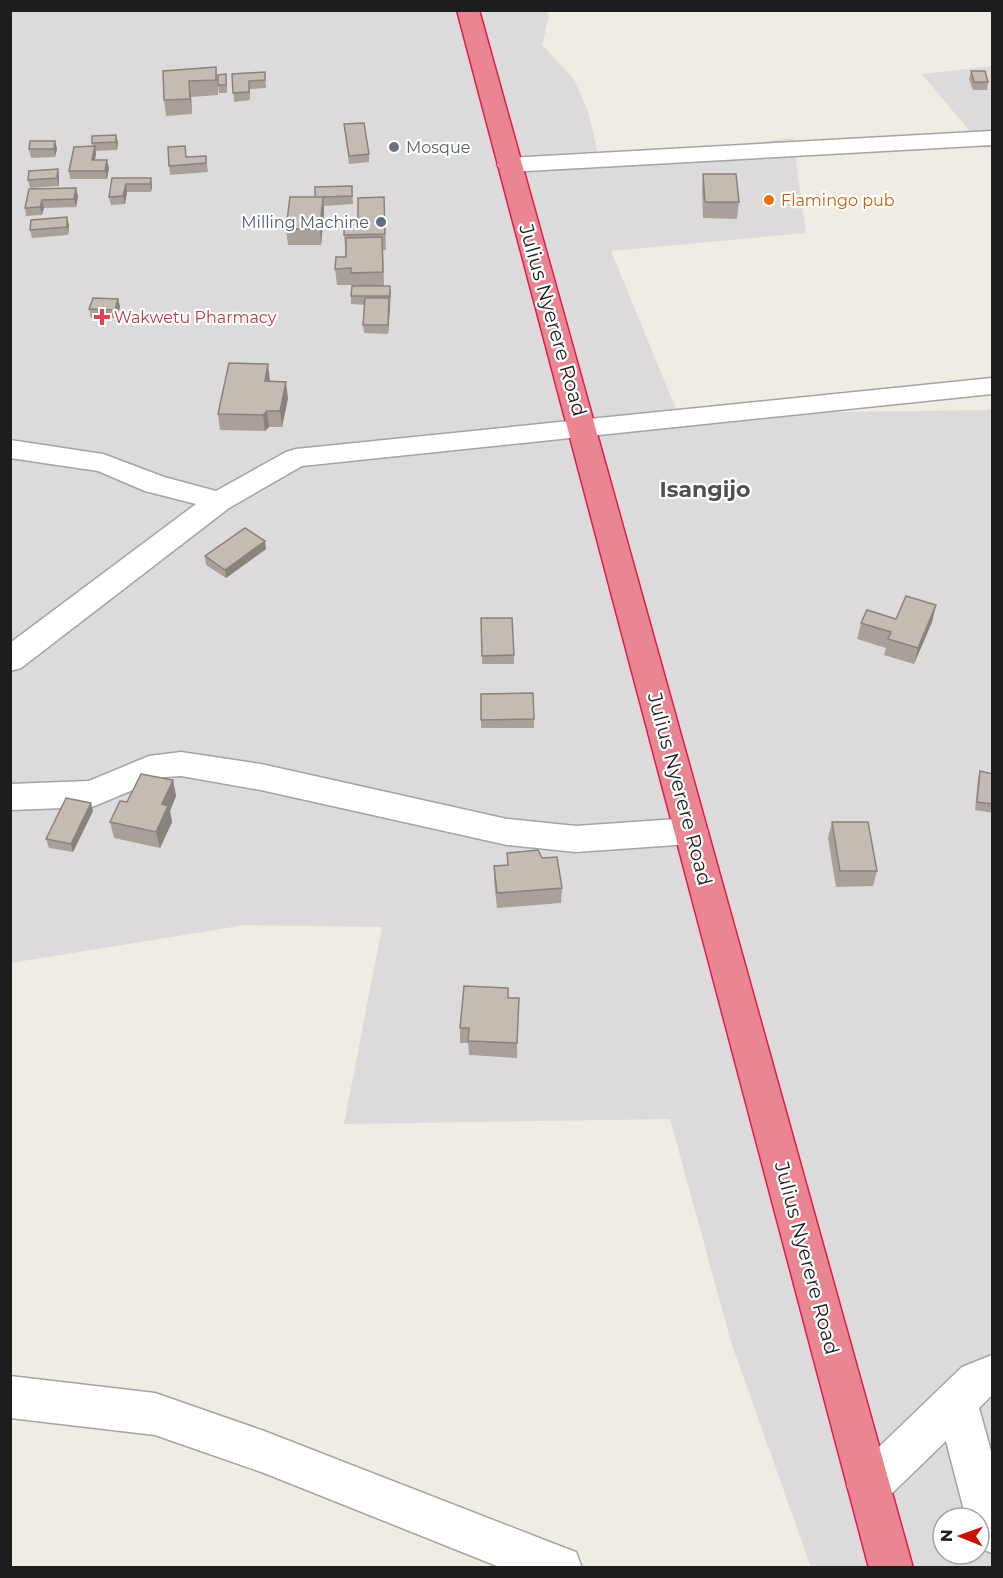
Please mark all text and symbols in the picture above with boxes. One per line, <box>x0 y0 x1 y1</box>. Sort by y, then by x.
place label: Mosque <box>406 138 470 157</box>
marker: Mosque <box>387 140 401 154</box>
place label: Flamingo pub <box>781 191 895 210</box>
marker: Flamingo pub <box>762 193 776 207</box>
place label: Milling Machine <box>241 213 369 232</box>
marker: Milling Machine <box>374 215 388 229</box>
street label: Julius Nyerere Road <box>514 220 592 419</box>
place label: Wakwetu Pharmacy <box>114 308 277 327</box>
marker: Wakwetu Pharmacy <box>95 310 109 324</box>
district label: Isangijo <box>660 476 750 503</box>
street label: Julius Nyerere Road <box>642 689 717 888</box>
street label: Julius Nyerere Road <box>769 1158 844 1357</box>
north arrow <box>931 1506 991 1566</box>
text: N <box>937 1529 956 1542</box>

